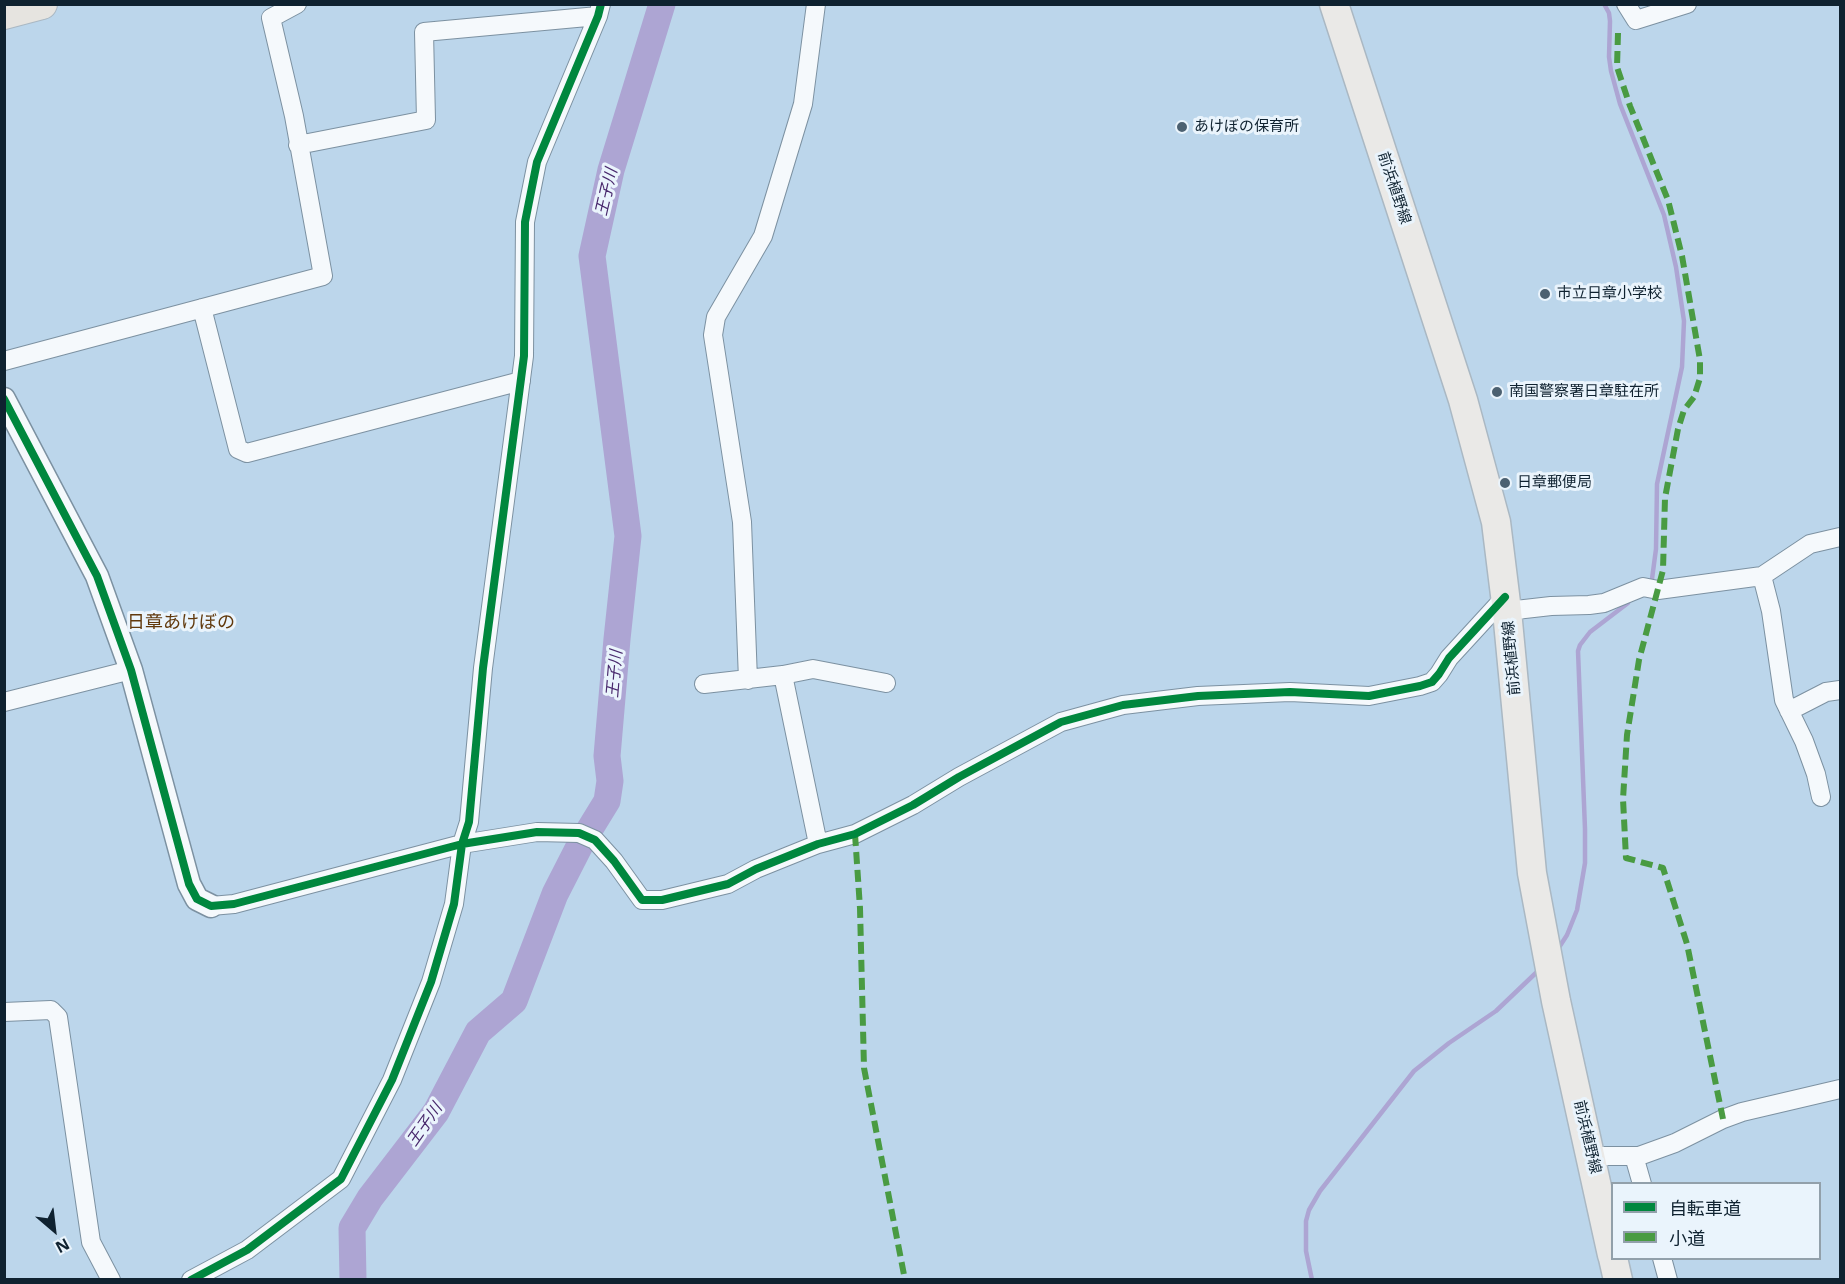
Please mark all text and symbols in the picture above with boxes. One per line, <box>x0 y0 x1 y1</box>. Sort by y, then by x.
place label: あけぼの保育所 <box>1194 118 1299 136</box>
marker: あけぼの保育所 <box>1175 120 1189 134</box>
street label: 前浜植野線 <box>1374 150 1414 226</box>
water label: 王子川 <box>592 166 622 218</box>
place label: 市立日章小学校 <box>1557 285 1662 303</box>
marker: 市立日章小学校 <box>1538 287 1552 301</box>
place label: 南国警察署日章駐在所 <box>1509 383 1659 401</box>
marker: 南国警察署日章駐在所 <box>1490 385 1504 399</box>
place label: 日章郵便局 <box>1517 474 1592 492</box>
marker: 日章郵便局 <box>1498 476 1512 490</box>
district label: 日章あけぼの <box>127 612 235 634</box>
street label: 前浜植野線 <box>1500 620 1524 696</box>
water label: 王子川 <box>603 649 627 699</box>
street label: 前浜植野線 <box>1570 1098 1604 1176</box>
water label: 王子川 <box>403 1100 447 1150</box>
legend <box>1611 1182 1821 1260</box>
text: 自転車道 <box>1669 1196 1741 1220</box>
north arrow <box>24 1200 84 1260</box>
text: 小道 <box>1669 1226 1705 1250</box>
text: N <box>52 1233 73 1259</box>

